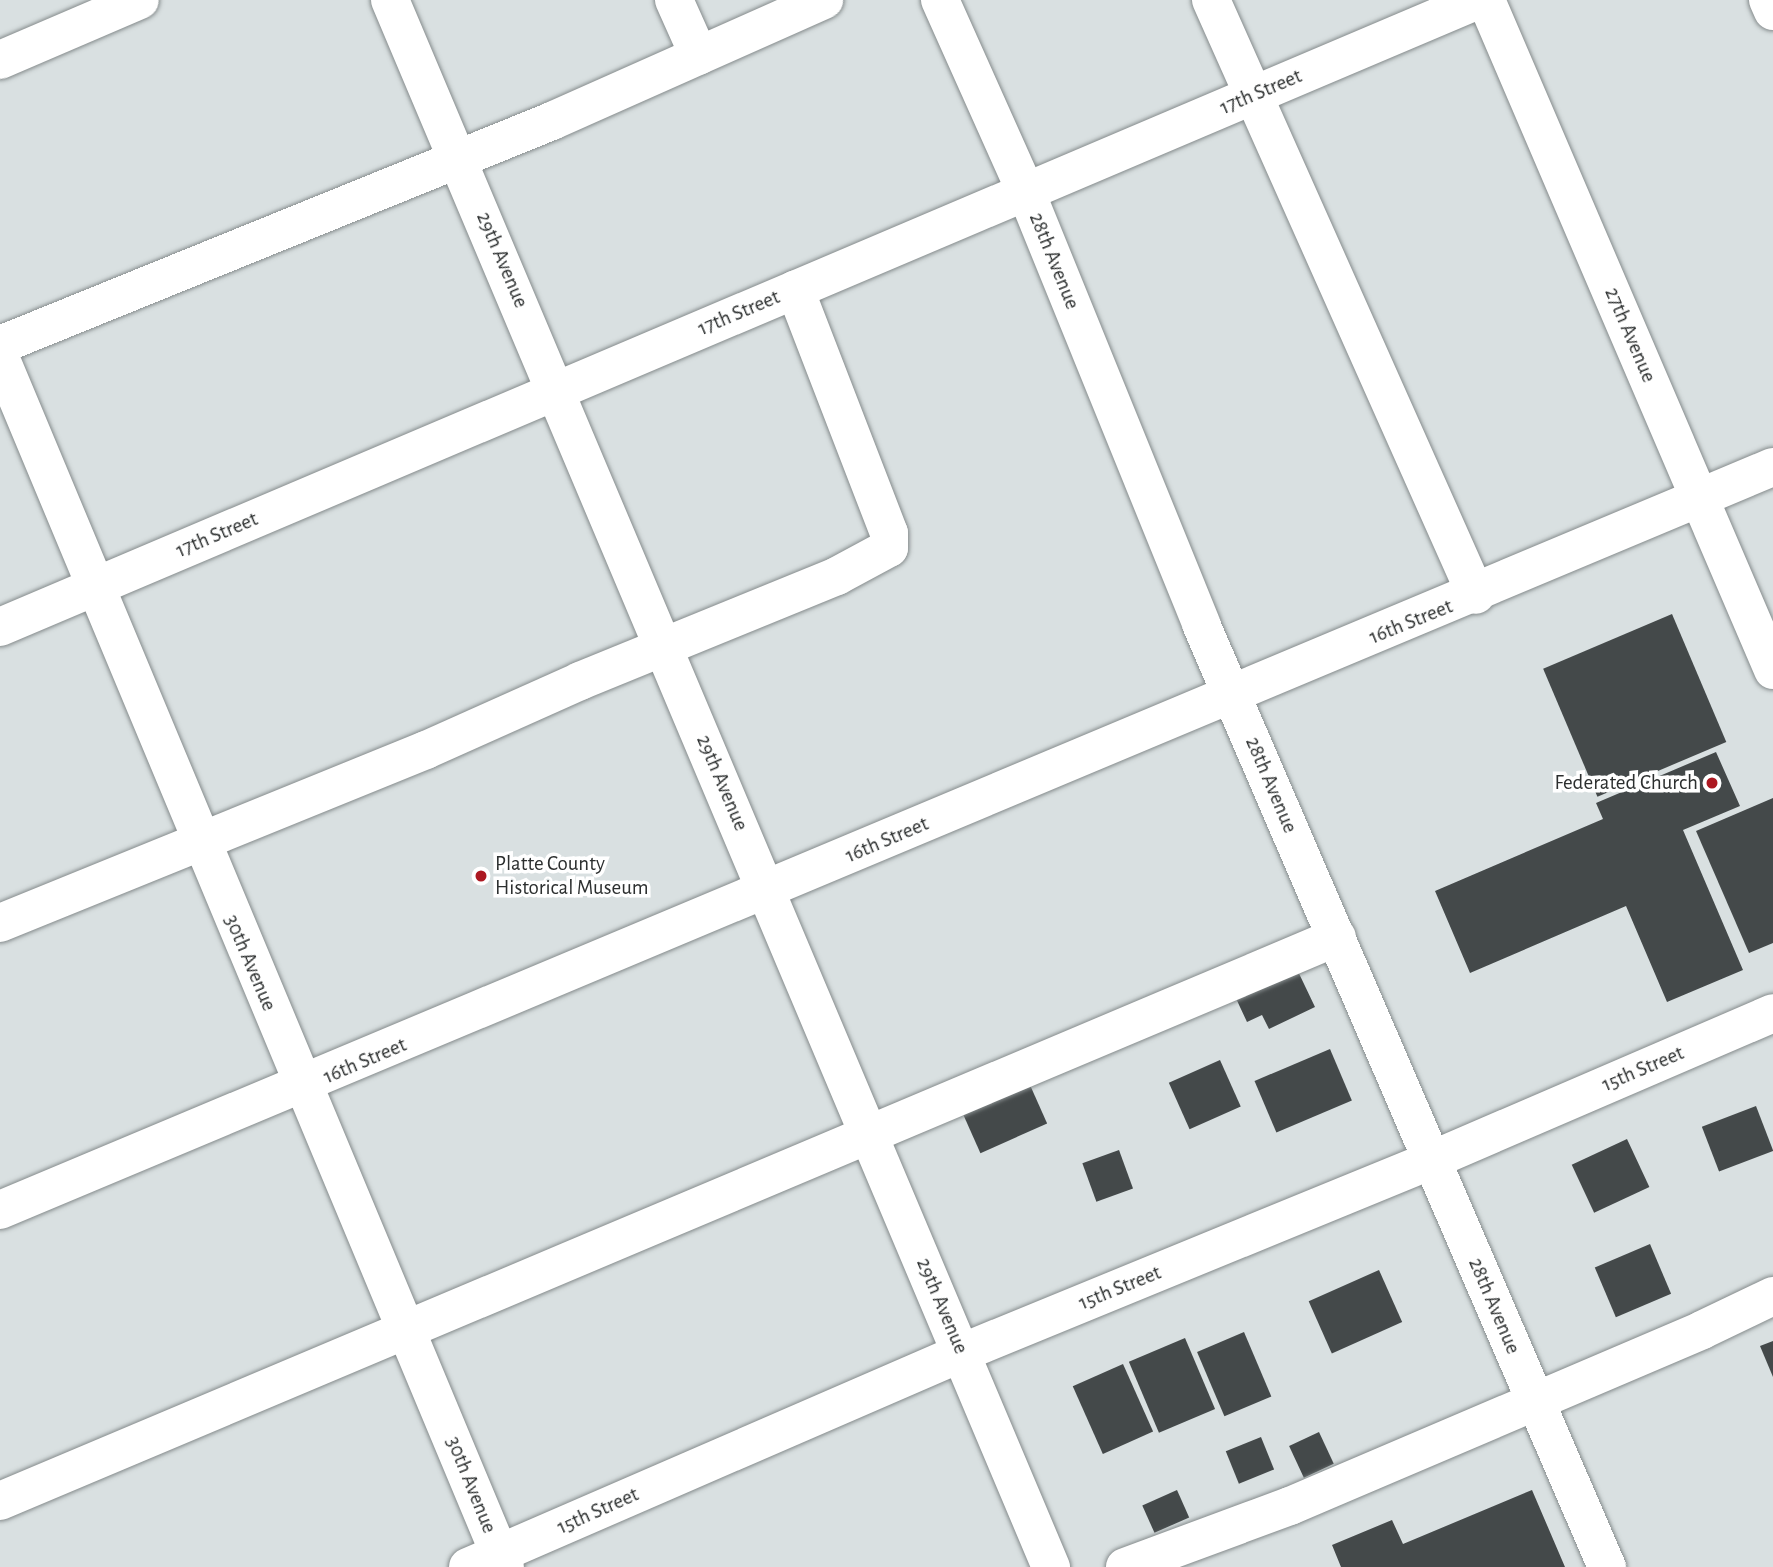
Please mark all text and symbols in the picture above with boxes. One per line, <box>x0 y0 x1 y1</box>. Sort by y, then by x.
street label: 17th Street <box>1216 64 1306 120</box>
street label: 29th Avenue <box>471 208 533 312</box>
street label: 28th Avenue <box>1023 209 1085 313</box>
street label: 27th Avenue <box>1599 284 1661 386</box>
street label: 17th Street <box>694 285 784 341</box>
street label: 17th Street <box>172 507 262 563</box>
street label: 16th Street <box>1366 594 1456 650</box>
street label: 29th Avenue <box>691 731 753 835</box>
street label: 28th Avenue <box>1240 733 1302 837</box>
place label: Federated Church <box>1555 770 1698 796</box>
marker: Federated Church <box>1704 775 1720 791</box>
street label: 16th Street <box>842 811 932 869</box>
place label: Platte County Historical Museum <box>495 851 648 901</box>
marker: Platte County Historical Museum <box>473 868 489 884</box>
street label: 30th Avenue <box>218 911 282 1015</box>
street label: 16th Street <box>320 1032 410 1090</box>
street label: 15th Street <box>1598 1040 1688 1098</box>
street label: 29th Avenue <box>911 1254 973 1358</box>
street label: 28th Avenue <box>1463 1254 1525 1358</box>
street label: 15th Street <box>1075 1260 1165 1316</box>
street label: 30th Avenue <box>440 1433 502 1537</box>
street label: 15th Street <box>553 1482 643 1540</box>

